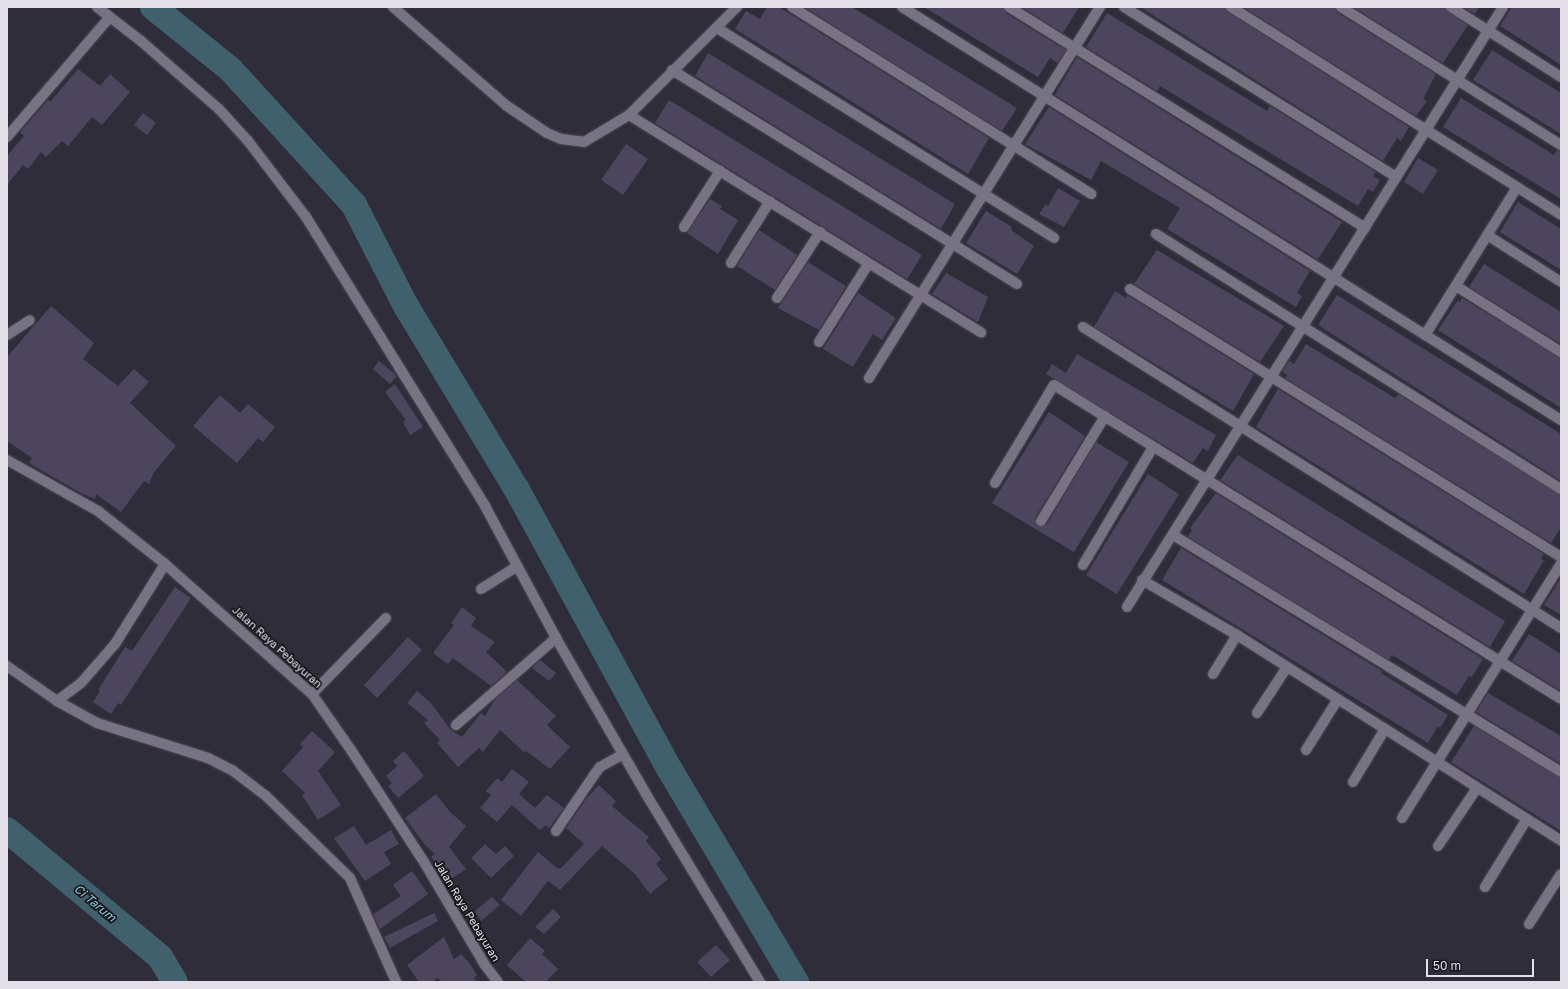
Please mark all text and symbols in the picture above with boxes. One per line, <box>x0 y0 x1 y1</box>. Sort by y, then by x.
street label: Jalan Raya Pebayuran <box>230 603 324 691</box>
street label: Jalan Raya Pebayuran <box>431 858 503 964</box>
water label: Ci Tarum <box>71 881 119 925</box>
scale bar <box>1428 951 1536 977</box>
text: 50 m <box>1433 958 1461 973</box>

